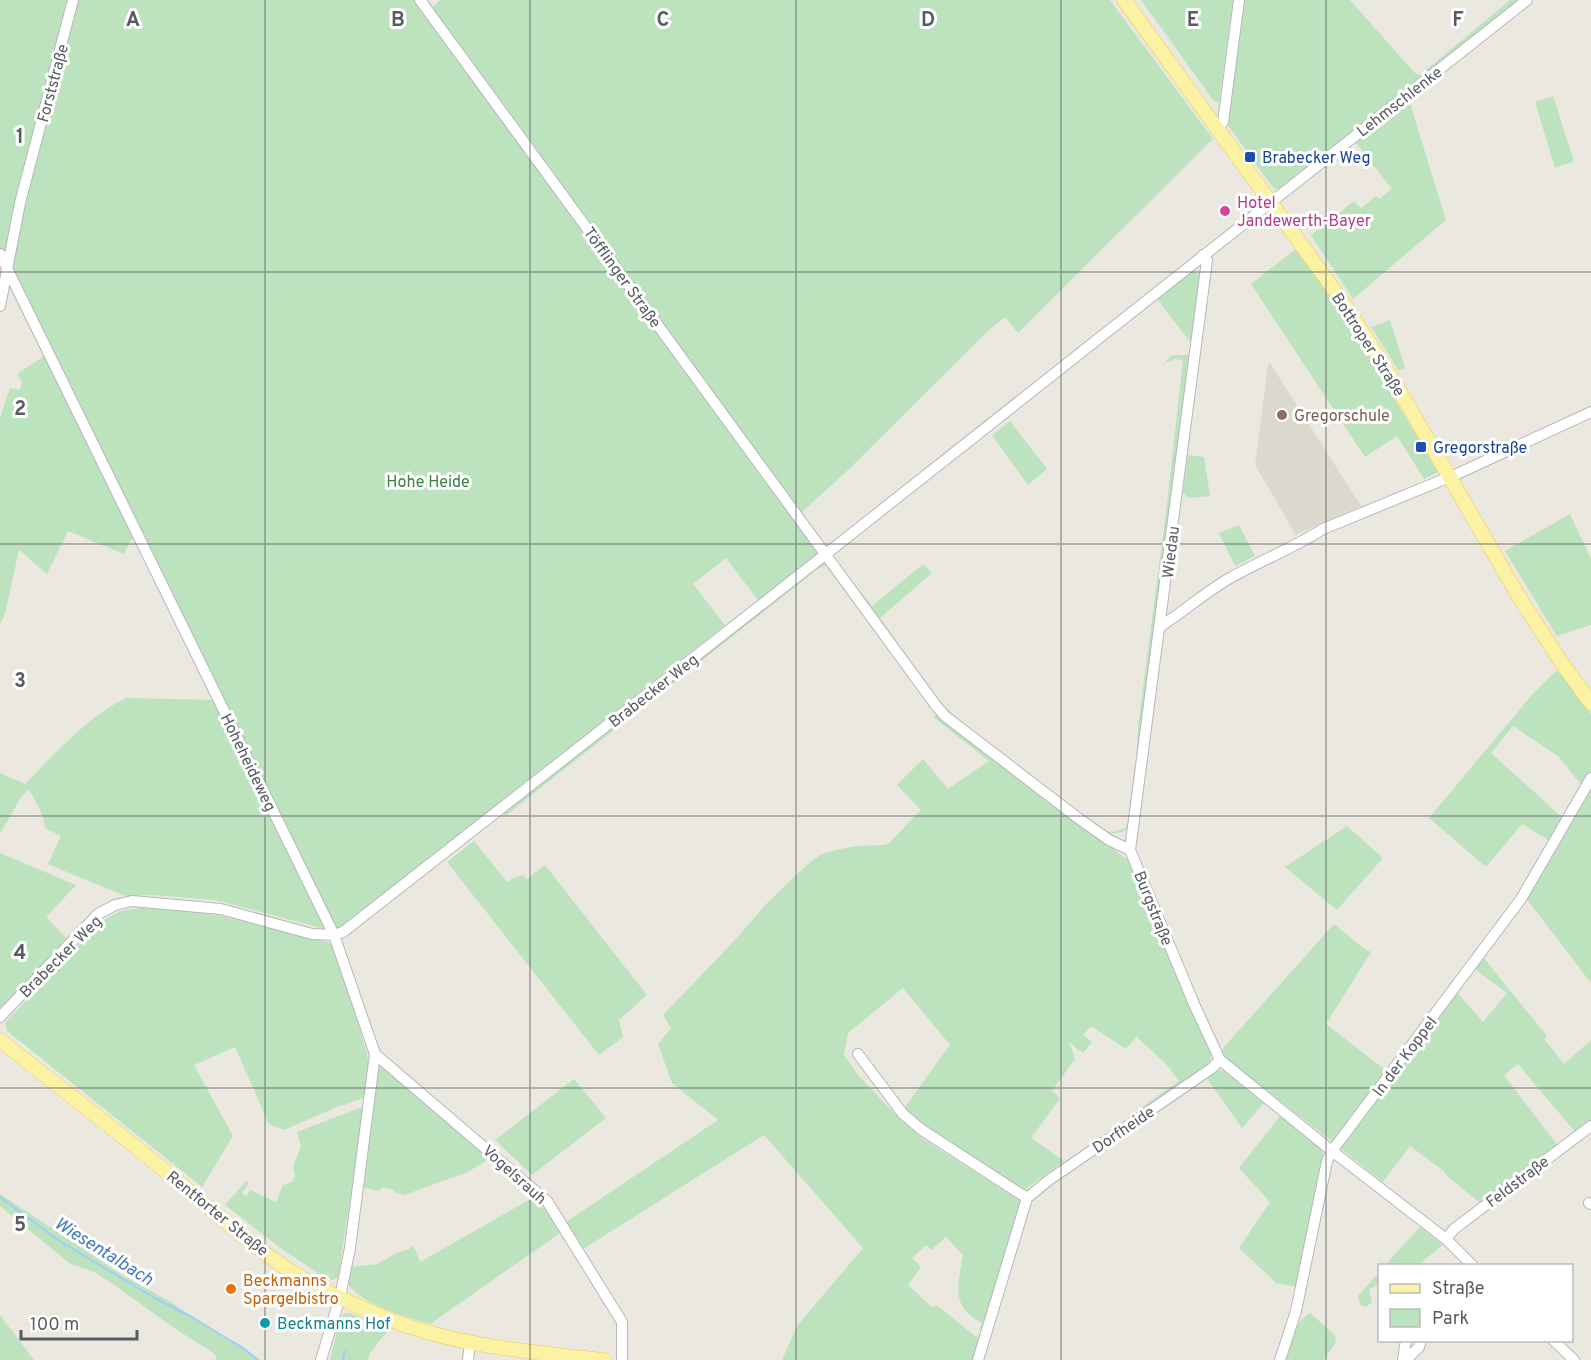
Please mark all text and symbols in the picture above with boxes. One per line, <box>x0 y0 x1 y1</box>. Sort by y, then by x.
text: A <box>126 8 140 34</box>
text: B <box>391 8 405 34</box>
text: C <box>657 8 669 34</box>
text: D <box>921 8 935 34</box>
text: E <box>1187 8 1199 34</box>
text: F <box>1452 8 1464 34</box>
street label: Forststraße <box>34 42 74 125</box>
street label: Lehmschlenke <box>1353 63 1447 142</box>
text: 1 <box>16 125 24 151</box>
place label: Brabecker Weg <box>1262 149 1370 169</box>
marker: Brabecker Weg <box>1243 150 1257 164</box>
place label: Hotel Jandewerth-Bayer <box>1237 194 1371 232</box>
marker: Hotel Jandewerth-Bayer <box>1218 204 1232 218</box>
street label: Töfflinger Straße <box>578 224 665 333</box>
street label: Bottroper Straße <box>1326 289 1408 401</box>
text: 2 <box>14 397 26 423</box>
place label: Gregorschule <box>1294 407 1390 427</box>
marker: Gregorschule <box>1275 408 1289 422</box>
place label: Gregorstraße <box>1433 439 1527 459</box>
marker: Gregorstraße <box>1414 440 1428 454</box>
park label: Hohe Heide <box>386 473 470 493</box>
street label: Wiedau <box>1159 525 1185 580</box>
street label: Brabecker Weg <box>605 650 703 733</box>
text: 3 <box>14 669 26 695</box>
street label: Hoheheideweg <box>215 711 280 815</box>
street label: Burgstraße <box>1128 868 1176 949</box>
street label: Brabecker Weg <box>16 912 107 1003</box>
text: 4 <box>14 941 26 967</box>
street label: In der Koppel <box>1369 1013 1442 1101</box>
street label: Dorfheide <box>1089 1103 1159 1159</box>
street label: Vogelsrauh <box>477 1141 550 1210</box>
street label: Feldstraße <box>1483 1152 1554 1213</box>
street label: Rentforter Straße <box>162 1167 272 1262</box>
text: 5 <box>14 1213 26 1239</box>
water label: Wiesentalbach <box>49 1213 157 1292</box>
legend <box>1378 1264 1573 1342</box>
place label: Beckmanns Spargelbistro <box>243 1272 339 1310</box>
text: Straße <box>1432 1278 1484 1301</box>
marker: Beckmanns Spargelbistro <box>224 1282 238 1296</box>
scale bar <box>21 1303 136 1341</box>
text: Park <box>1432 1308 1469 1331</box>
text: 100 m <box>30 1314 79 1337</box>
place label: Beckmanns Hof <box>277 1315 391 1335</box>
marker: Beckmanns Hof <box>258 1316 272 1330</box>

